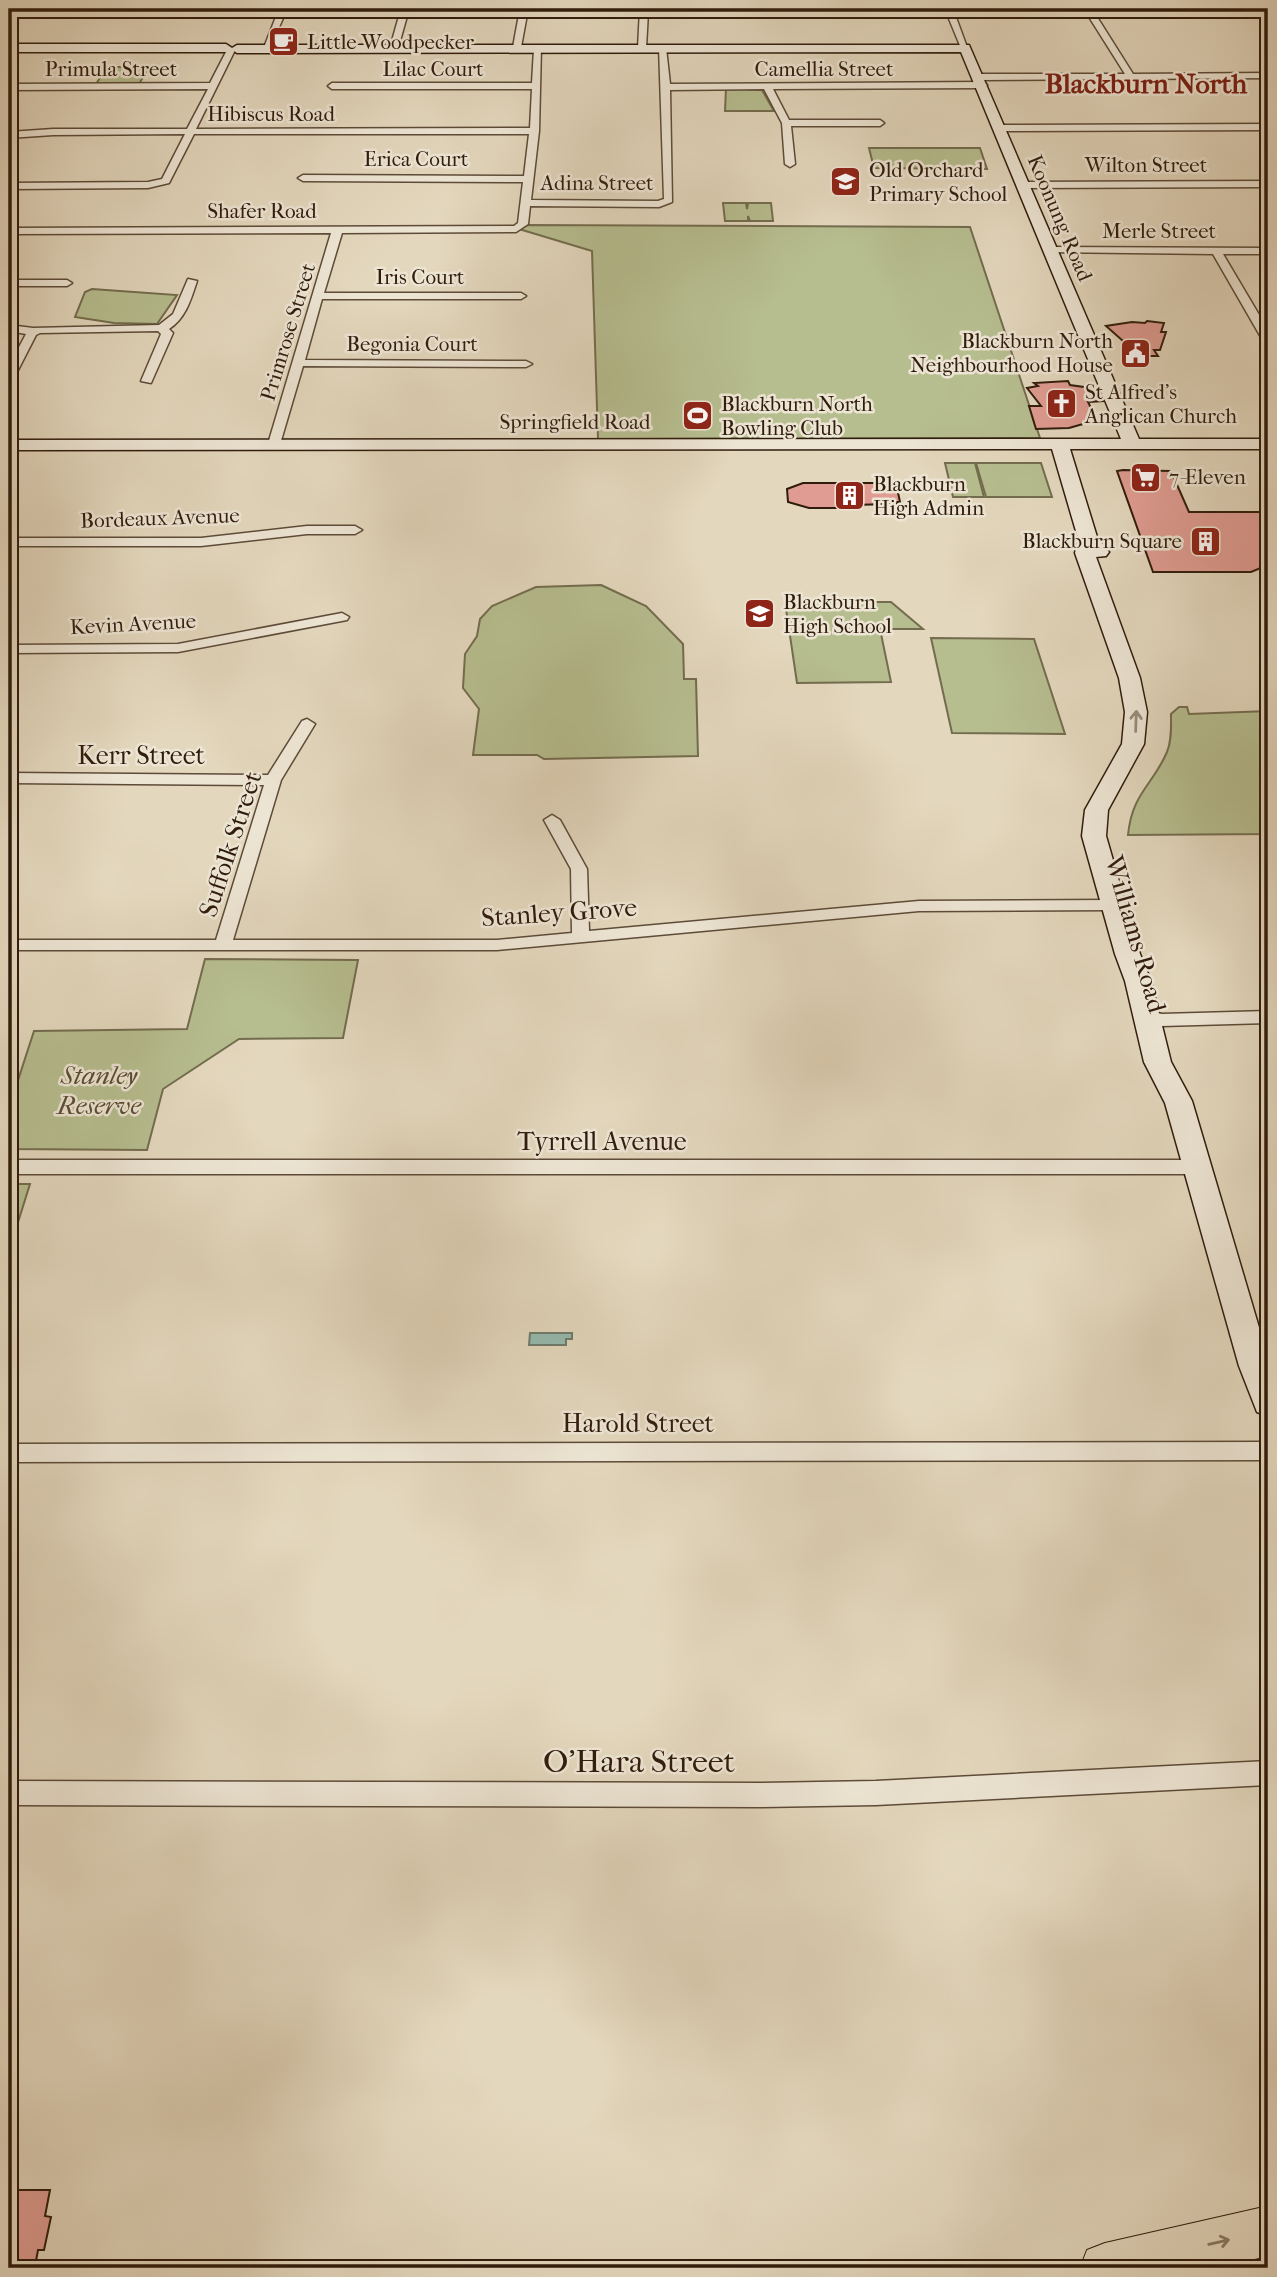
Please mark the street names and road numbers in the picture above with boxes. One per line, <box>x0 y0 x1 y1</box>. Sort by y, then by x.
street label: Primula Street <box>45 57 178 81</box>
street label: Lilac Court <box>382 57 484 81</box>
street label: Camellia Street <box>755 57 894 81</box>
street label: Hibiscus Road <box>207 102 335 126</box>
street label: Erica Court <box>364 147 469 171</box>
street label: Koonung Road <box>1023 151 1098 285</box>
street label: Wilton Street <box>1084 153 1208 177</box>
street label: Adina Street <box>539 171 654 195</box>
street label: Shafer Road <box>207 199 317 223</box>
street label: Merle Street <box>1102 219 1217 243</box>
street label: Primrose Street <box>256 260 320 404</box>
street label: Iris Court <box>376 265 465 289</box>
street label: Begonia Court <box>346 332 478 356</box>
street label: Springfield Road <box>499 410 651 434</box>
street label: Bordeaux Avenue <box>80 503 240 533</box>
street label: Kevin Avenue <box>69 609 197 639</box>
street label: Kerr Street <box>77 740 206 771</box>
street label: Suffolk Street <box>192 767 269 921</box>
street label: Williams Road <box>1098 851 1173 1017</box>
street label: Stanley Grove <box>480 892 638 933</box>
street label: Tyrrell Avenue <box>517 1126 687 1157</box>
street label: Harold Street <box>562 1408 715 1439</box>
street label: O'Hara Street <box>543 1743 736 1780</box>

